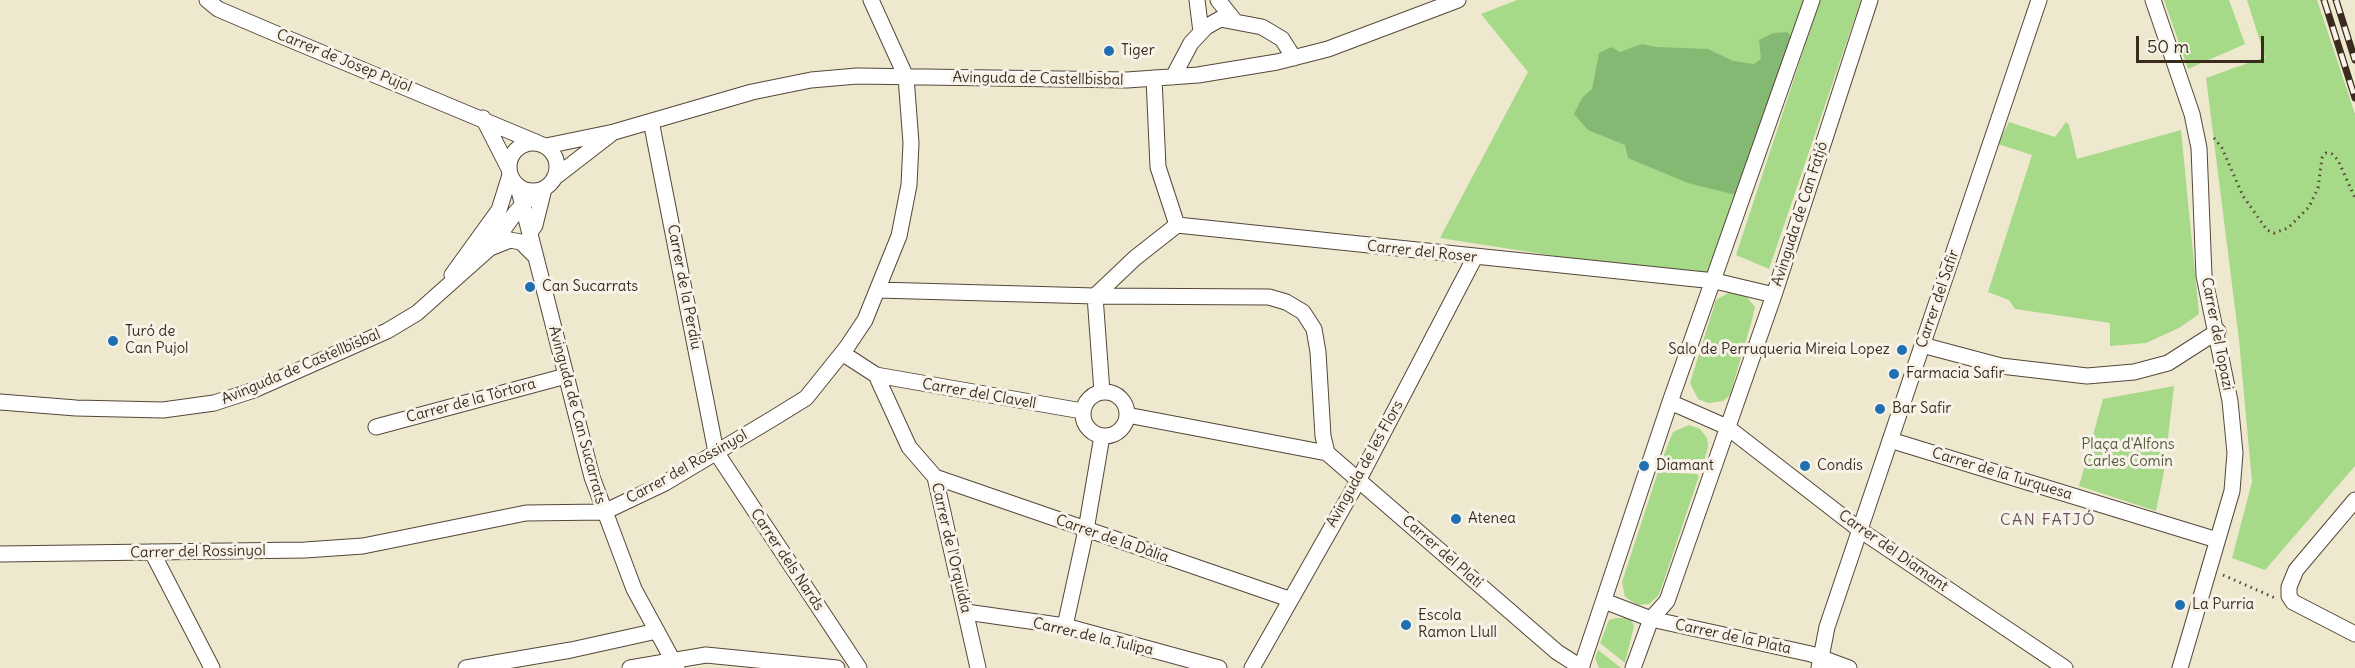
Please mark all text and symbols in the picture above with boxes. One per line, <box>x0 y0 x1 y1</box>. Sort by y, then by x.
scale bar <box>2139 24 2266 62</box>
street label: Carrer de Josep Pujol <box>274 26 414 96</box>
text: 50 m <box>2147 35 2189 58</box>
place label: Tiger <box>1121 42 1155 60</box>
marker: Tiger <box>1102 44 1116 58</box>
street label: Avinguda de Castellbisbal <box>952 69 1124 89</box>
street label: Avinguda de Can Fatjó <box>1768 139 1832 289</box>
street label: Carrer de la Perdiu <box>663 223 705 351</box>
street label: Carrer del Roser <box>1366 237 1478 267</box>
street label: Carrer del Safir <box>1913 247 1963 351</box>
street label: Carrer del Topazi <box>2197 276 2237 392</box>
place label: Can Sucarrats <box>542 278 638 296</box>
marker: Can Sucarrats <box>523 280 537 294</box>
place label: Turó de Can Pujol <box>125 323 188 358</box>
street label: Avinguda de Can Sucarrats <box>545 324 609 506</box>
street label: Avinguda de Castellbisbal <box>219 325 383 409</box>
marker: Turó de Can Pujol <box>106 334 120 348</box>
place label: Salo de Perruqueria Mireia Lopez <box>1668 341 1890 359</box>
marker: Salo de Perruqueria Mireia Lopez <box>1895 343 1909 357</box>
place label: Farmacia Safir <box>1906 365 2005 383</box>
marker: Farmacia Safir <box>1887 367 1901 381</box>
street label: Carrer de la Tòrtora <box>404 375 538 427</box>
street label: Carrer del Clavell <box>921 375 1037 413</box>
street label: Avinguda de les Flors <box>1323 397 1407 531</box>
place label: Bar Safir <box>1892 400 1951 418</box>
marker: Bar Safir <box>1873 402 1887 416</box>
street label: Carrer del Rossinyol <box>623 426 751 508</box>
park label: Plaça d'Alfons Carles Comín <box>2081 436 2175 471</box>
street label: Carrer de la Turquesa <box>1930 444 2074 504</box>
place label: Diamant <box>1656 457 1714 475</box>
place label: Condis <box>1817 457 1863 475</box>
marker: Diamant <box>1637 459 1651 473</box>
marker: Condis <box>1798 459 1812 473</box>
street label: Carrer de l'Orquídia <box>927 481 975 615</box>
street label: Carrer dels Nards <box>746 506 828 614</box>
street label: Carrer del Diamant <box>1835 506 1951 596</box>
place label: Atenea <box>1468 510 1516 528</box>
district label: CAN FATJÓ <box>2000 510 2096 530</box>
street label: Carrer de la Dàlia <box>1053 511 1171 567</box>
street label: Carrer del Platí <box>1398 512 1486 592</box>
marker: Atenea <box>1449 512 1463 526</box>
street label: Carrer del Rossinyol <box>130 542 266 562</box>
place label: La Purria <box>2192 596 2254 614</box>
marker: La Purria <box>2173 598 2187 612</box>
place label: Escola Ramon Llull <box>1418 607 1497 642</box>
street label: Carrer de la Tulipa <box>1031 614 1155 660</box>
street label: Carrer de la Plata <box>1673 616 1793 658</box>
marker: Escola Ramon Llull <box>1399 618 1413 632</box>

